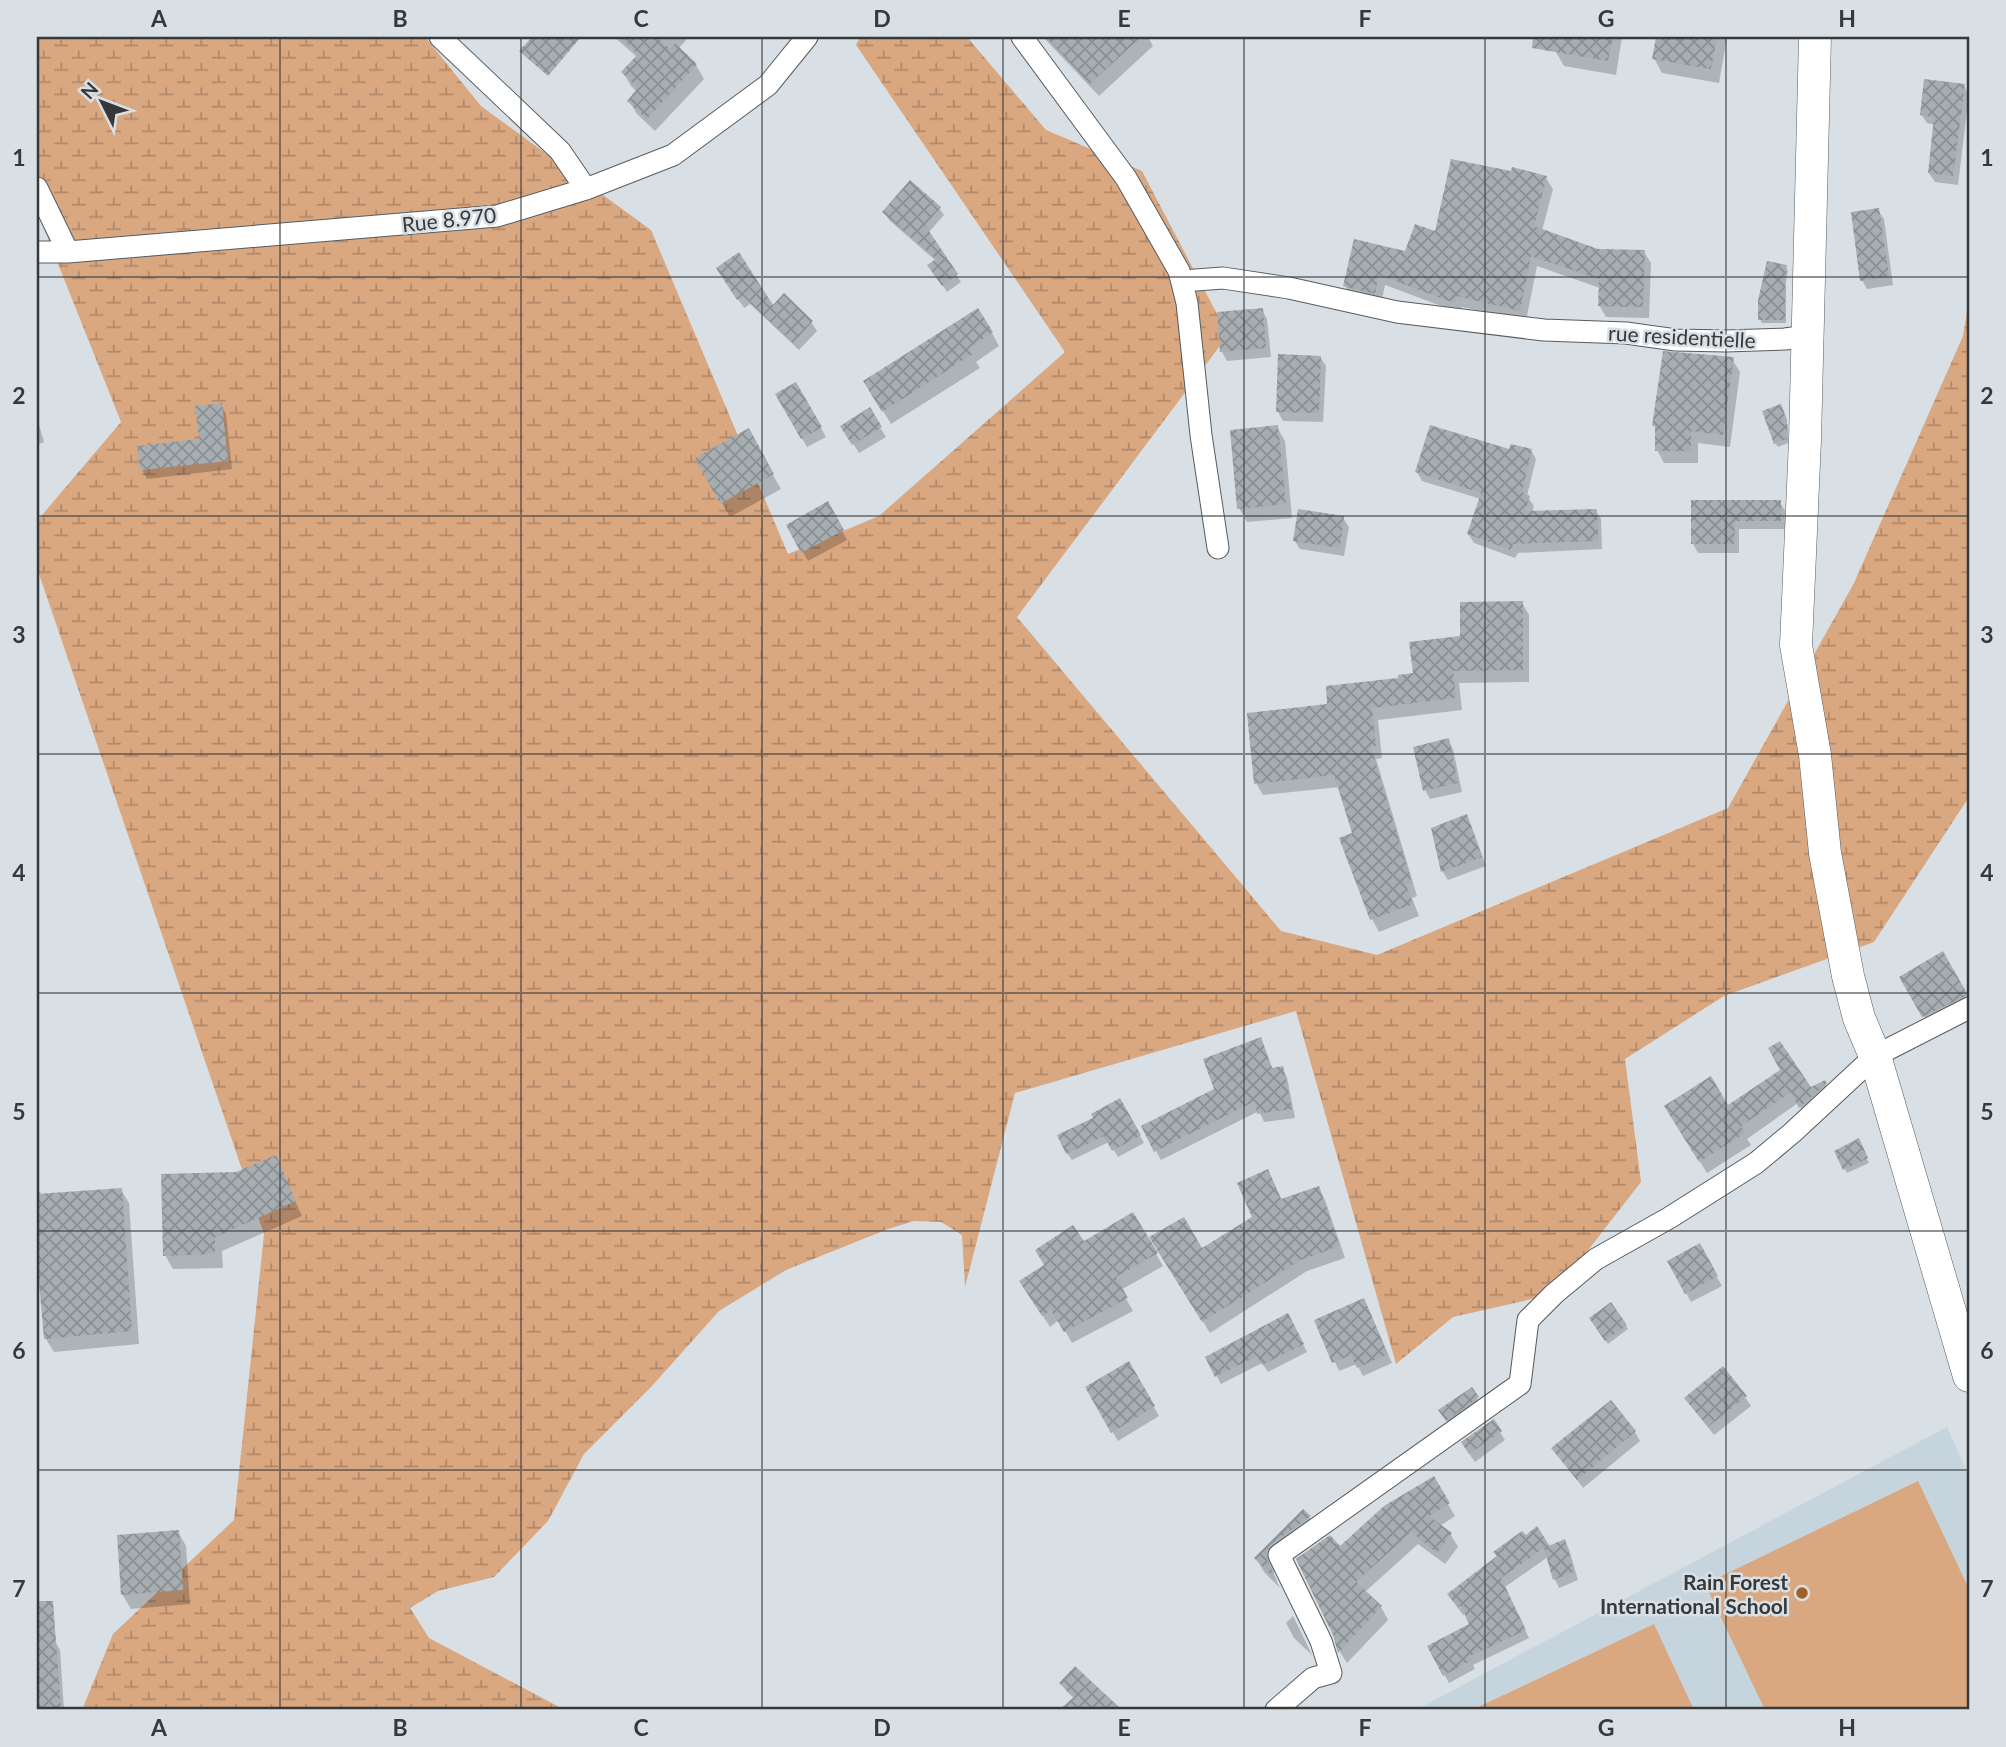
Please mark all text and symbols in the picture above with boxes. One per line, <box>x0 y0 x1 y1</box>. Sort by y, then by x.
text: A <box>150 4 168 32</box>
text: B <box>392 4 408 32</box>
text: C <box>633 4 649 32</box>
text: D <box>873 4 891 32</box>
text: E <box>1117 4 1131 32</box>
text: F <box>1358 4 1372 32</box>
text: G <box>1598 4 1614 32</box>
text: H <box>1838 4 1856 32</box>
north arrow <box>66 66 136 136</box>
text: N <box>76 77 102 103</box>
text: 1 <box>12 143 26 171</box>
text: 1 <box>1980 143 1994 171</box>
street label: Rue 8.970 <box>401 202 497 236</box>
street label: rue residentielle <box>1608 320 1756 352</box>
text: 2 <box>12 381 26 409</box>
text: 2 <box>1980 381 1994 409</box>
text: 3 <box>12 620 26 648</box>
text: 3 <box>1980 620 1994 648</box>
text: 4 <box>12 858 26 886</box>
text: 4 <box>1980 858 1994 886</box>
text: 5 <box>12 1097 26 1125</box>
text: 5 <box>1980 1097 1994 1125</box>
text: 6 <box>12 1336 26 1364</box>
text: 6 <box>1980 1336 1994 1364</box>
place label: Rain Forest International School <box>1600 1569 1788 1618</box>
text: 7 <box>12 1574 26 1602</box>
text: 7 <box>1980 1574 1994 1602</box>
marker: Rain Forest International School <box>1794 1585 1810 1601</box>
text: A <box>150 1713 168 1741</box>
text: B <box>392 1713 408 1741</box>
text: C <box>633 1713 649 1741</box>
text: D <box>873 1713 891 1741</box>
text: E <box>1117 1713 1131 1741</box>
text: F <box>1358 1713 1372 1741</box>
text: G <box>1598 1713 1614 1741</box>
text: H <box>1838 1713 1856 1741</box>

